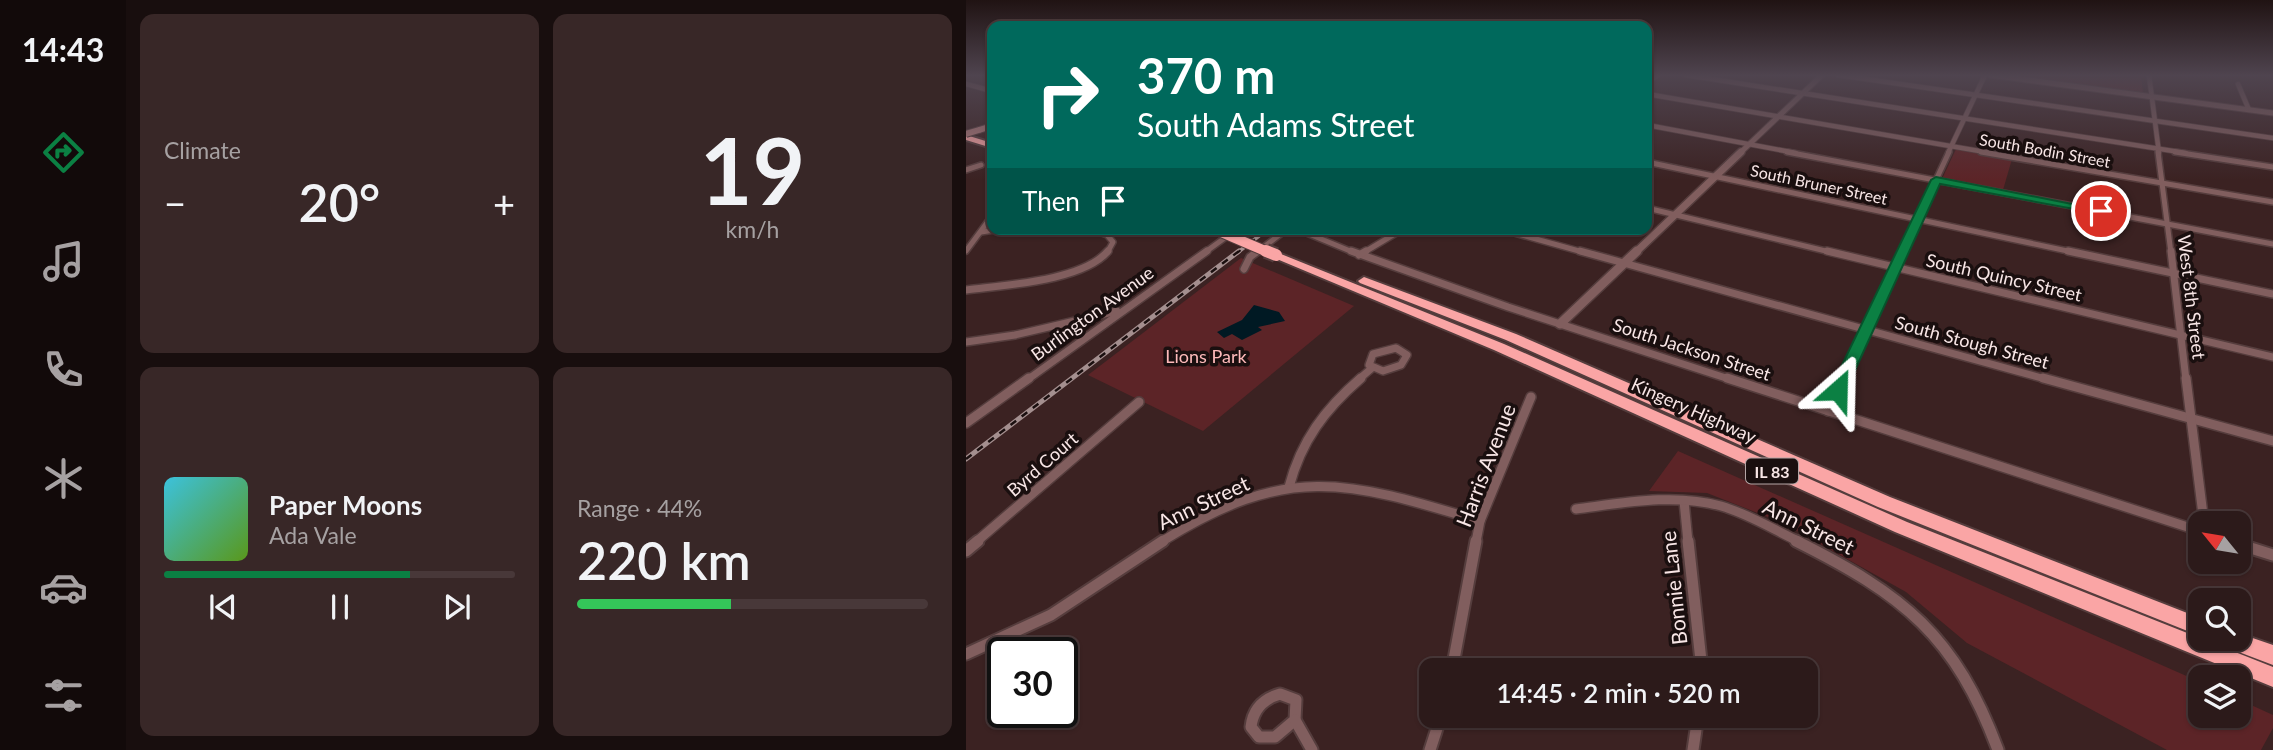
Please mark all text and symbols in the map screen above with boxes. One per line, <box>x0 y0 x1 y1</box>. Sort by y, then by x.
text: 14:43 <box>22 30 104 69</box>
text: 370 m <box>1137 46 1275 104</box>
icon: right <box>1022 49 1113 140</box>
text: South Adams Street <box>1137 105 1414 144</box>
text: 19 <box>700 115 805 224</box>
icon: directions <box>39 128 88 177</box>
street label: South Bodin Street <box>1978 129 2112 171</box>
text: Climate <box>164 136 241 164</box>
street label: South Bruner Street <box>1749 160 1889 208</box>
text: 20° <box>299 171 380 233</box>
text: − <box>164 180 186 226</box>
text: + <box>493 180 515 226</box>
pin <box>2071 181 2131 241</box>
icon: arrive <box>1094 182 1132 220</box>
text: Then <box>1022 185 1080 217</box>
icon: arrive <box>2082 192 2120 230</box>
text: km/h <box>726 215 779 243</box>
street label: West 8th Street <box>2173 234 2211 361</box>
icon: music <box>39 237 88 286</box>
street label: South Quincy Street <box>1924 248 2085 306</box>
street label: Burlington Avenue <box>1026 261 1158 365</box>
street label: South Stough Street <box>1893 311 2052 373</box>
street label: South Jackson Street <box>1610 313 1774 385</box>
icon: phone <box>39 345 88 394</box>
park label: Lions Park <box>1165 345 1248 367</box>
position arrow <box>1801 353 1875 427</box>
street label: Kingery Highway <box>1628 373 1760 448</box>
street label: Harris Avenue <box>1450 400 1520 530</box>
street label: Byrd Court <box>1002 427 1082 501</box>
icon: climate <box>39 454 88 503</box>
road number: IL 83 <box>1746 458 1798 484</box>
street label: Ann Street <box>1153 470 1253 534</box>
text: Paper Moons <box>269 489 422 521</box>
street label: Ann Street <box>1759 493 1859 559</box>
text: Range · 44% <box>577 494 702 522</box>
north arrow <box>2188 511 2250 574</box>
map controls <box>2188 511 2251 728</box>
text: Ada Vale <box>269 521 357 549</box>
text: 220 km <box>577 529 751 591</box>
street label: Bonnie Lane <box>1655 530 1691 646</box>
icon: car <box>39 563 88 612</box>
icon: previous <box>204 588 242 626</box>
icon: pause <box>321 588 359 626</box>
icon: next <box>438 588 476 626</box>
button: search <box>2188 588 2251 651</box>
speed limit sign: 30 <box>987 637 1078 728</box>
button: layers <box>2188 665 2251 728</box>
icon: filters <box>39 671 88 720</box>
text: 14:45 · 2 min · 520 m <box>1496 677 1741 709</box>

